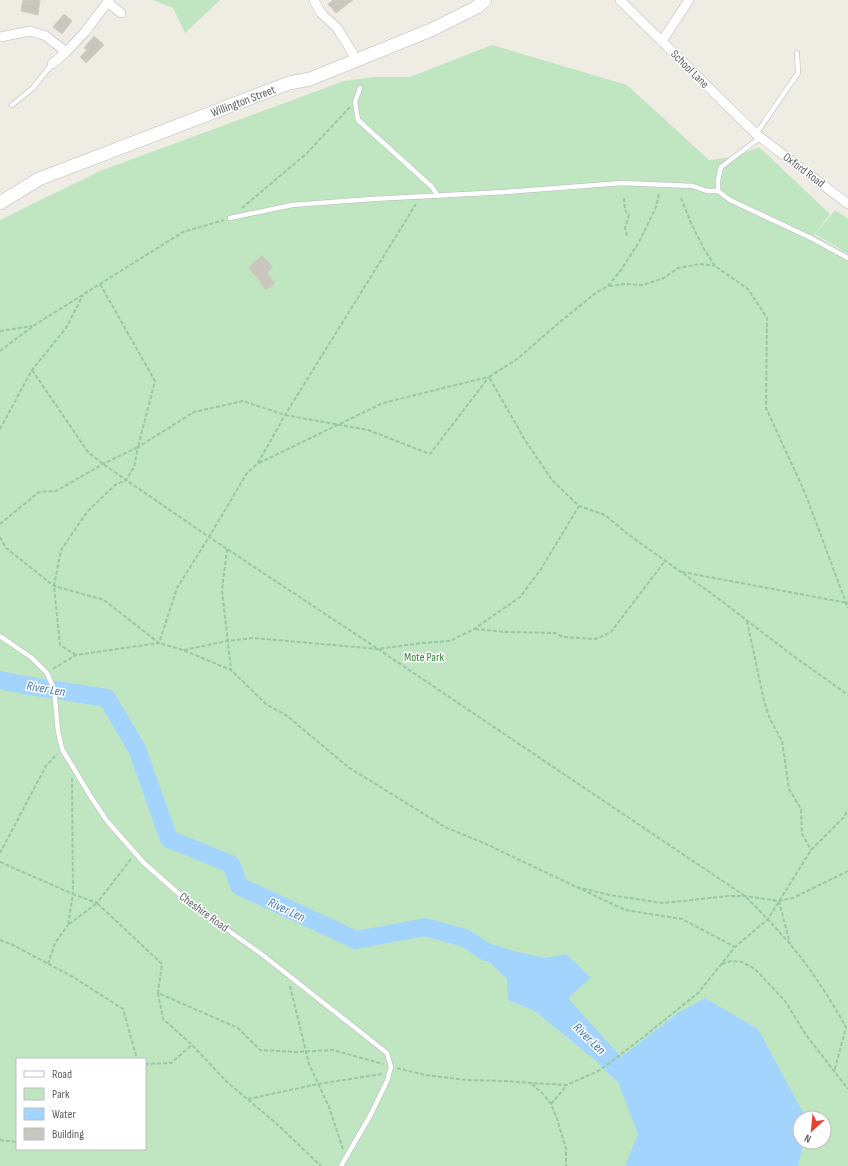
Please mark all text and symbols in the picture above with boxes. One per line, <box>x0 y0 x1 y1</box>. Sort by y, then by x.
street label: School Lane <box>667 47 712 92</box>
street label: Willington Street <box>209 82 278 121</box>
street label: Oxford Road <box>780 150 828 191</box>
park label: Mote Park <box>404 650 444 665</box>
water label: River Len <box>25 678 67 700</box>
street label: Cheshire Road <box>176 889 231 935</box>
water label: River Len <box>266 894 308 926</box>
water label: River Len <box>570 1019 609 1058</box>
legend <box>16 1058 146 1150</box>
text: Road <box>52 1067 72 1082</box>
text: Park <box>52 1087 70 1102</box>
text: Water <box>52 1107 76 1122</box>
north arrow <box>792 1110 832 1150</box>
text: Building <box>52 1127 84 1142</box>
text: N <box>802 1131 813 1146</box>

